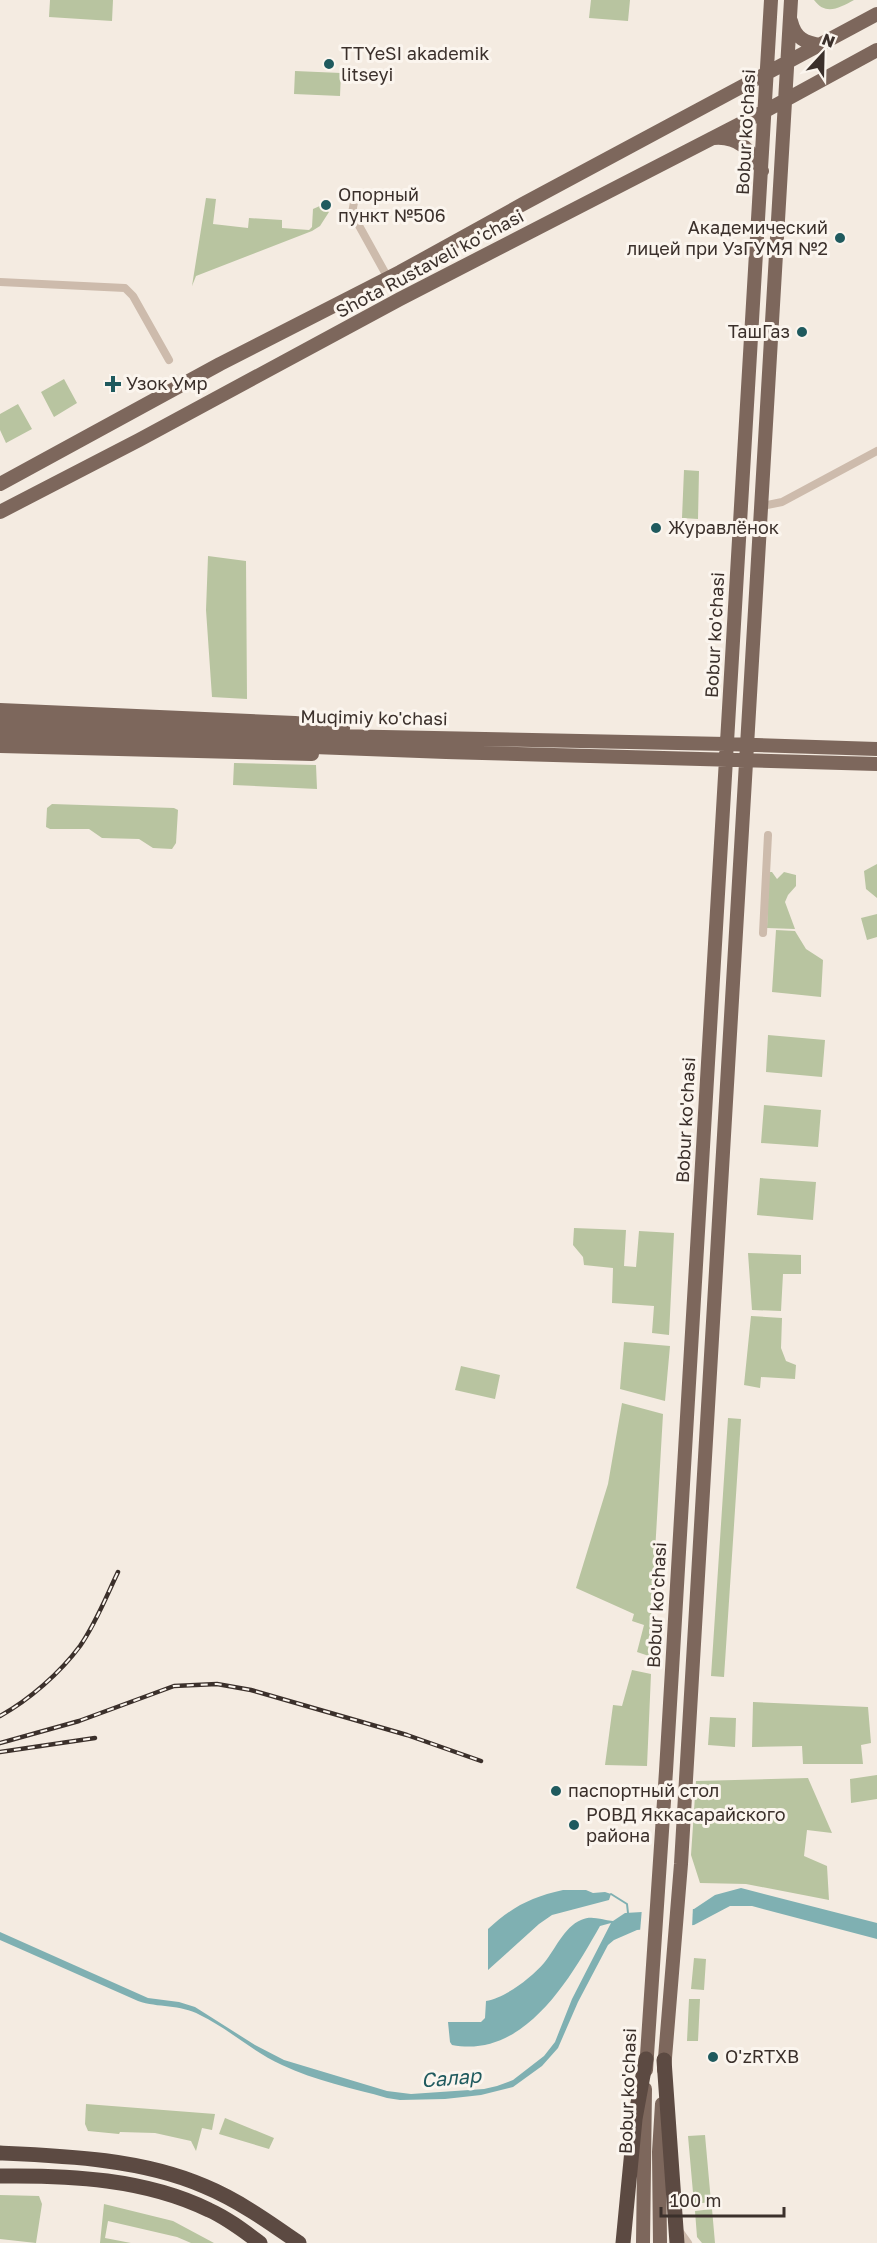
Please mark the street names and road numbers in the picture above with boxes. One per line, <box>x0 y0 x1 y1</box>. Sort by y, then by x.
street label: Bobur ko'chasi <box>731 68 759 195</box>
street label: Shota Rustaveli ko'chasi <box>332 204 527 322</box>
street label: Bobur ko'chasi <box>700 571 728 698</box>
street label: Muqimiy ko'chasi <box>300 705 448 729</box>
street label: Bobur ko'chasi <box>671 1056 699 1183</box>
street label: Bobur ko'chasi <box>642 1541 670 1668</box>
street label: Bobur ko'chasi <box>614 2028 640 2154</box>

